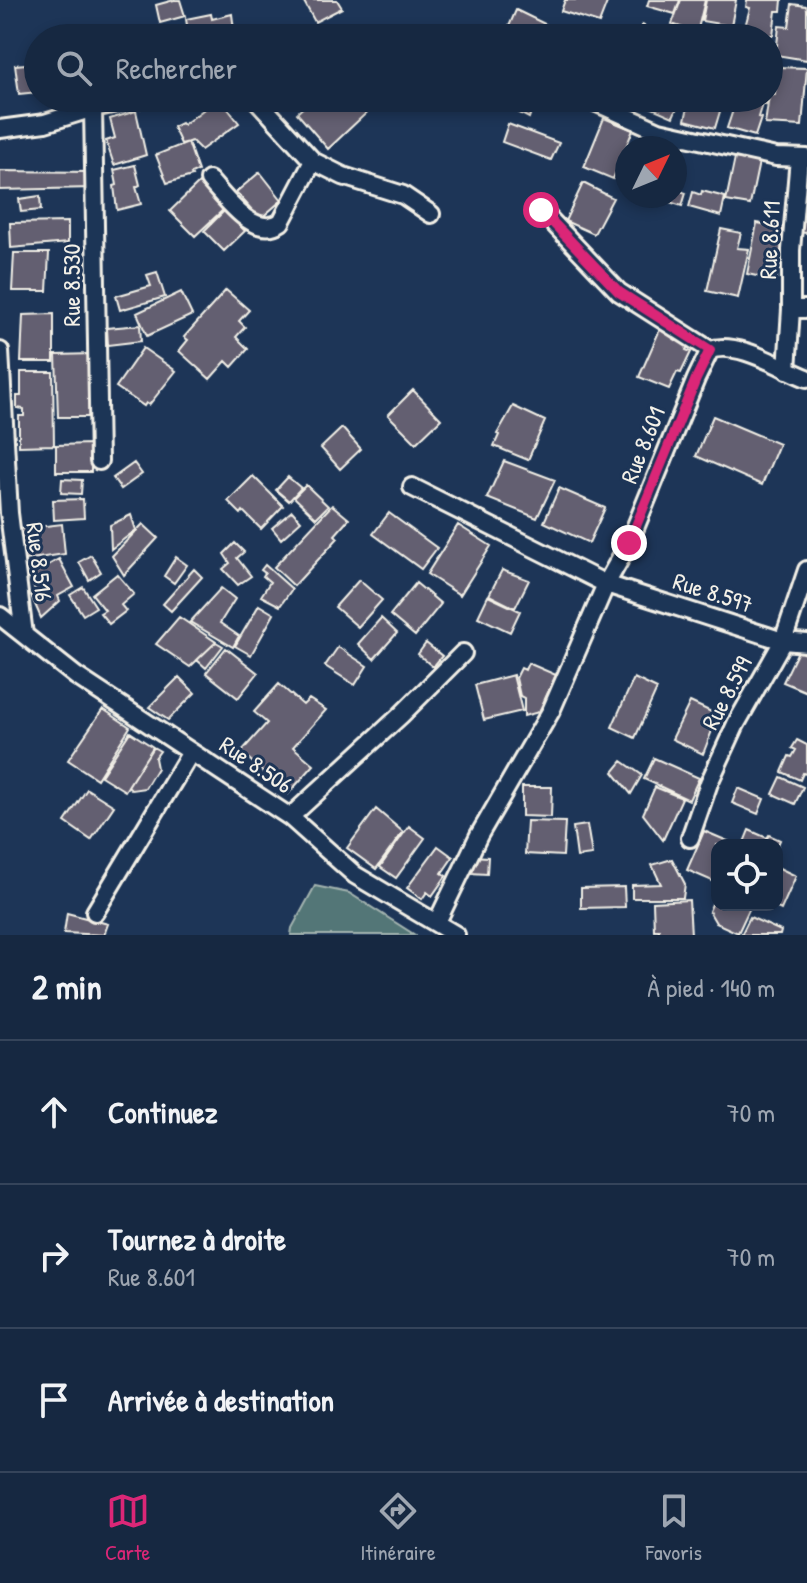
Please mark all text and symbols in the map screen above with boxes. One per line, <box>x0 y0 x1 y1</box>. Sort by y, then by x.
search box <box>24 24 783 112</box>
icon: search <box>52 46 96 90</box>
text: Rechercher <box>116 48 237 88</box>
north arrow <box>615 136 687 208</box>
route start <box>523 192 559 228</box>
street label: Rue 8.611 <box>751 200 787 280</box>
street label: Rue 8.530 <box>55 244 87 326</box>
street label: Rue 8.601 <box>612 401 672 488</box>
street label: Rue 8.516 <box>19 520 61 603</box>
route end <box>611 525 647 561</box>
street label: Rue 8.597 <box>669 564 757 620</box>
street label: Rue 8.599 <box>693 650 759 735</box>
street label: Rue 8.506 <box>214 728 299 800</box>
map controls <box>711 839 783 911</box>
button: locate <box>711 839 783 911</box>
text: 2 min <box>32 964 102 1010</box>
text: À pied · 140 m <box>647 970 775 1005</box>
icon: ahead <box>32 1090 76 1134</box>
text: Continuez <box>108 1092 217 1132</box>
text: 70 m <box>727 1095 775 1130</box>
text: Tournez à droite <box>108 1219 286 1259</box>
icon: right <box>32 1234 76 1278</box>
text: 70 m <box>727 1239 775 1274</box>
text: Rue 8.601 <box>108 1259 195 1294</box>
icon: arrive <box>32 1378 76 1422</box>
text: Arrivée à destination <box>108 1380 334 1420</box>
tab: Carte <box>105 1489 150 1567</box>
tab: Itinéraire <box>360 1489 436 1567</box>
tab: Favoris <box>646 1489 702 1567</box>

